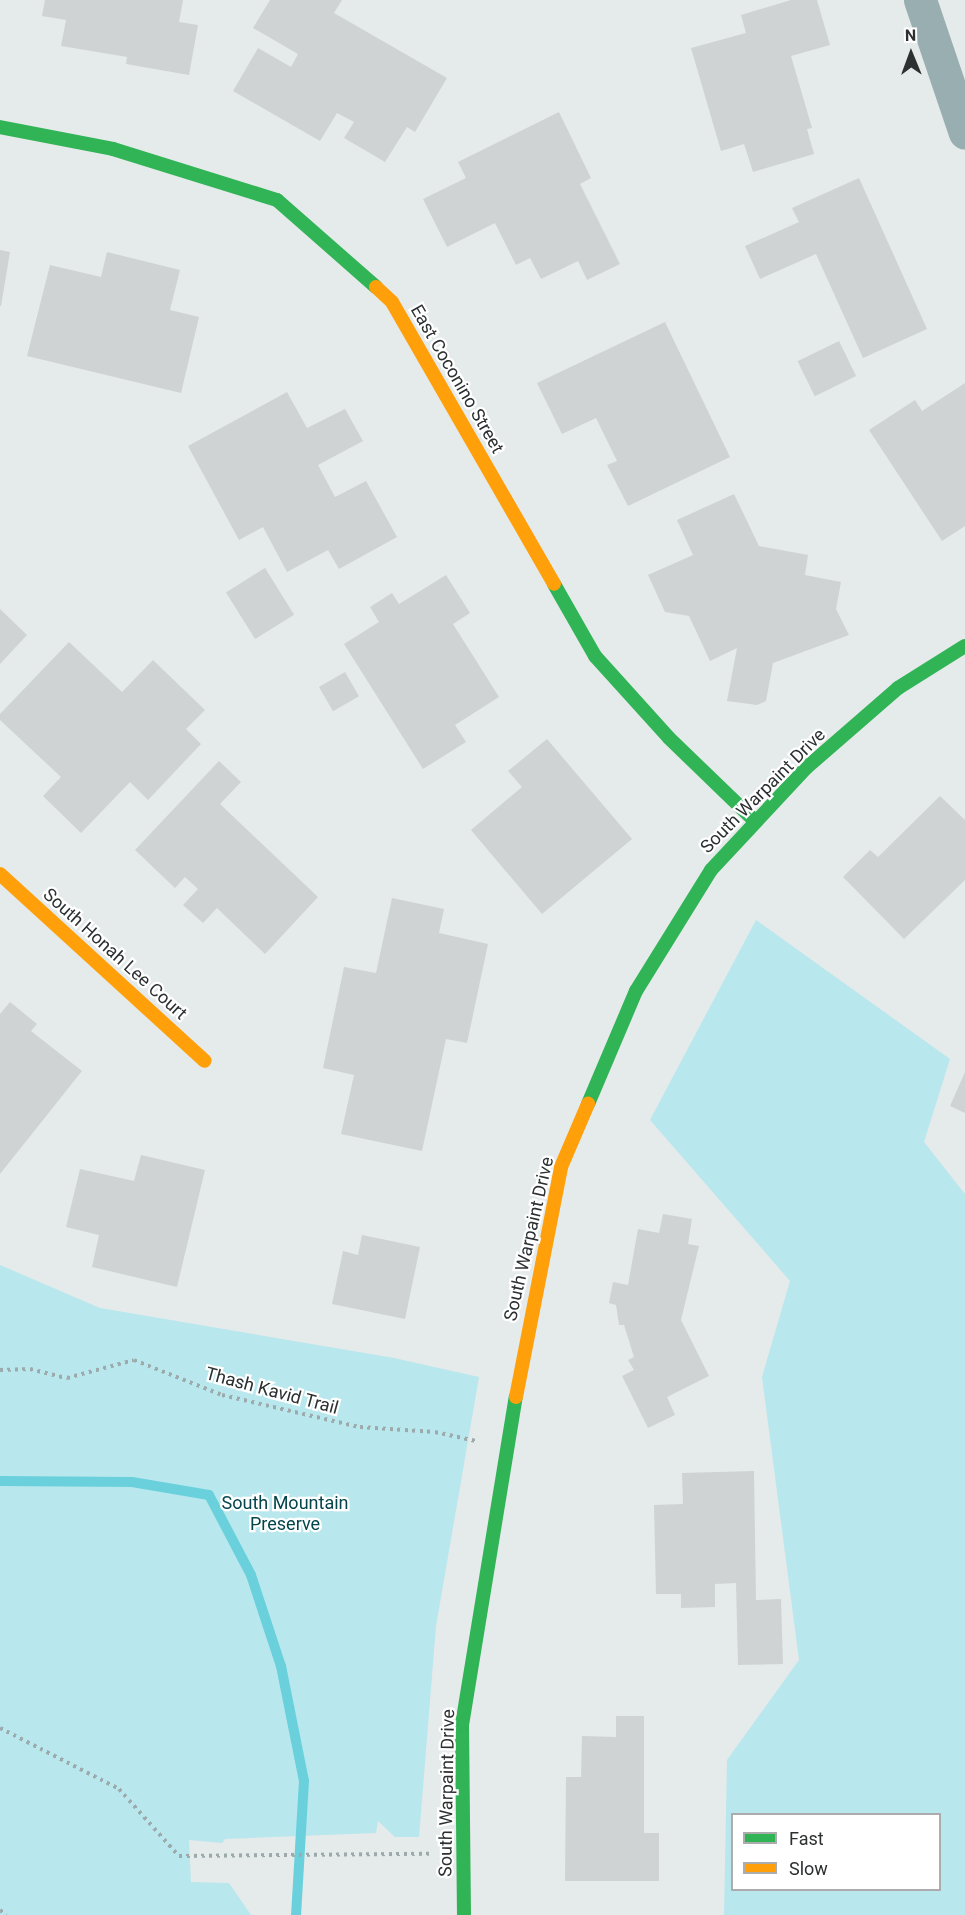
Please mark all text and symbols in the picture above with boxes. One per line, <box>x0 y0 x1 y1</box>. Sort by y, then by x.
north arrow <box>881 24 941 84</box>
text: N <box>905 26 916 45</box>
street label: East Coconino Street <box>406 301 508 457</box>
street label: South Warpaint Drive <box>696 724 830 858</box>
street label: South Honah Lee Court <box>39 884 191 1024</box>
street label: South Warpaint Drive <box>500 1155 558 1323</box>
street label: Thash Kavid Trail <box>203 1363 341 1419</box>
park label: South Mountain Preserve <box>222 1493 348 1536</box>
street label: South Warpaint Drive <box>435 1709 459 1877</box>
legend <box>731 1813 941 1891</box>
text: Fast <box>789 1828 824 1849</box>
text: Slow <box>789 1858 828 1879</box>

